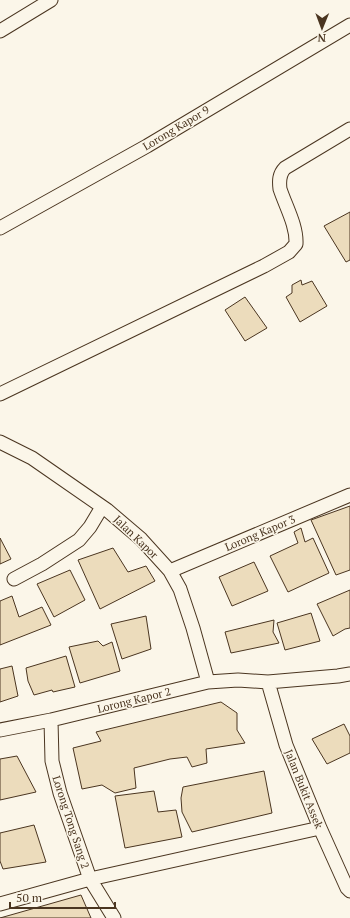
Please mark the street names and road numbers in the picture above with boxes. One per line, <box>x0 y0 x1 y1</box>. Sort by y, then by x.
street label: Lorong Kapor 9 <box>140 103 212 153</box>
street label: Jalan Kapor <box>111 512 162 562</box>
street label: Lorong Kapor 3 <box>223 512 297 554</box>
street label: Lorong Kapor 2 <box>96 684 172 716</box>
street label: Jalan Bukit Assek <box>282 747 326 831</box>
street label: Lorong Tong Sang 2 <box>49 774 93 870</box>

